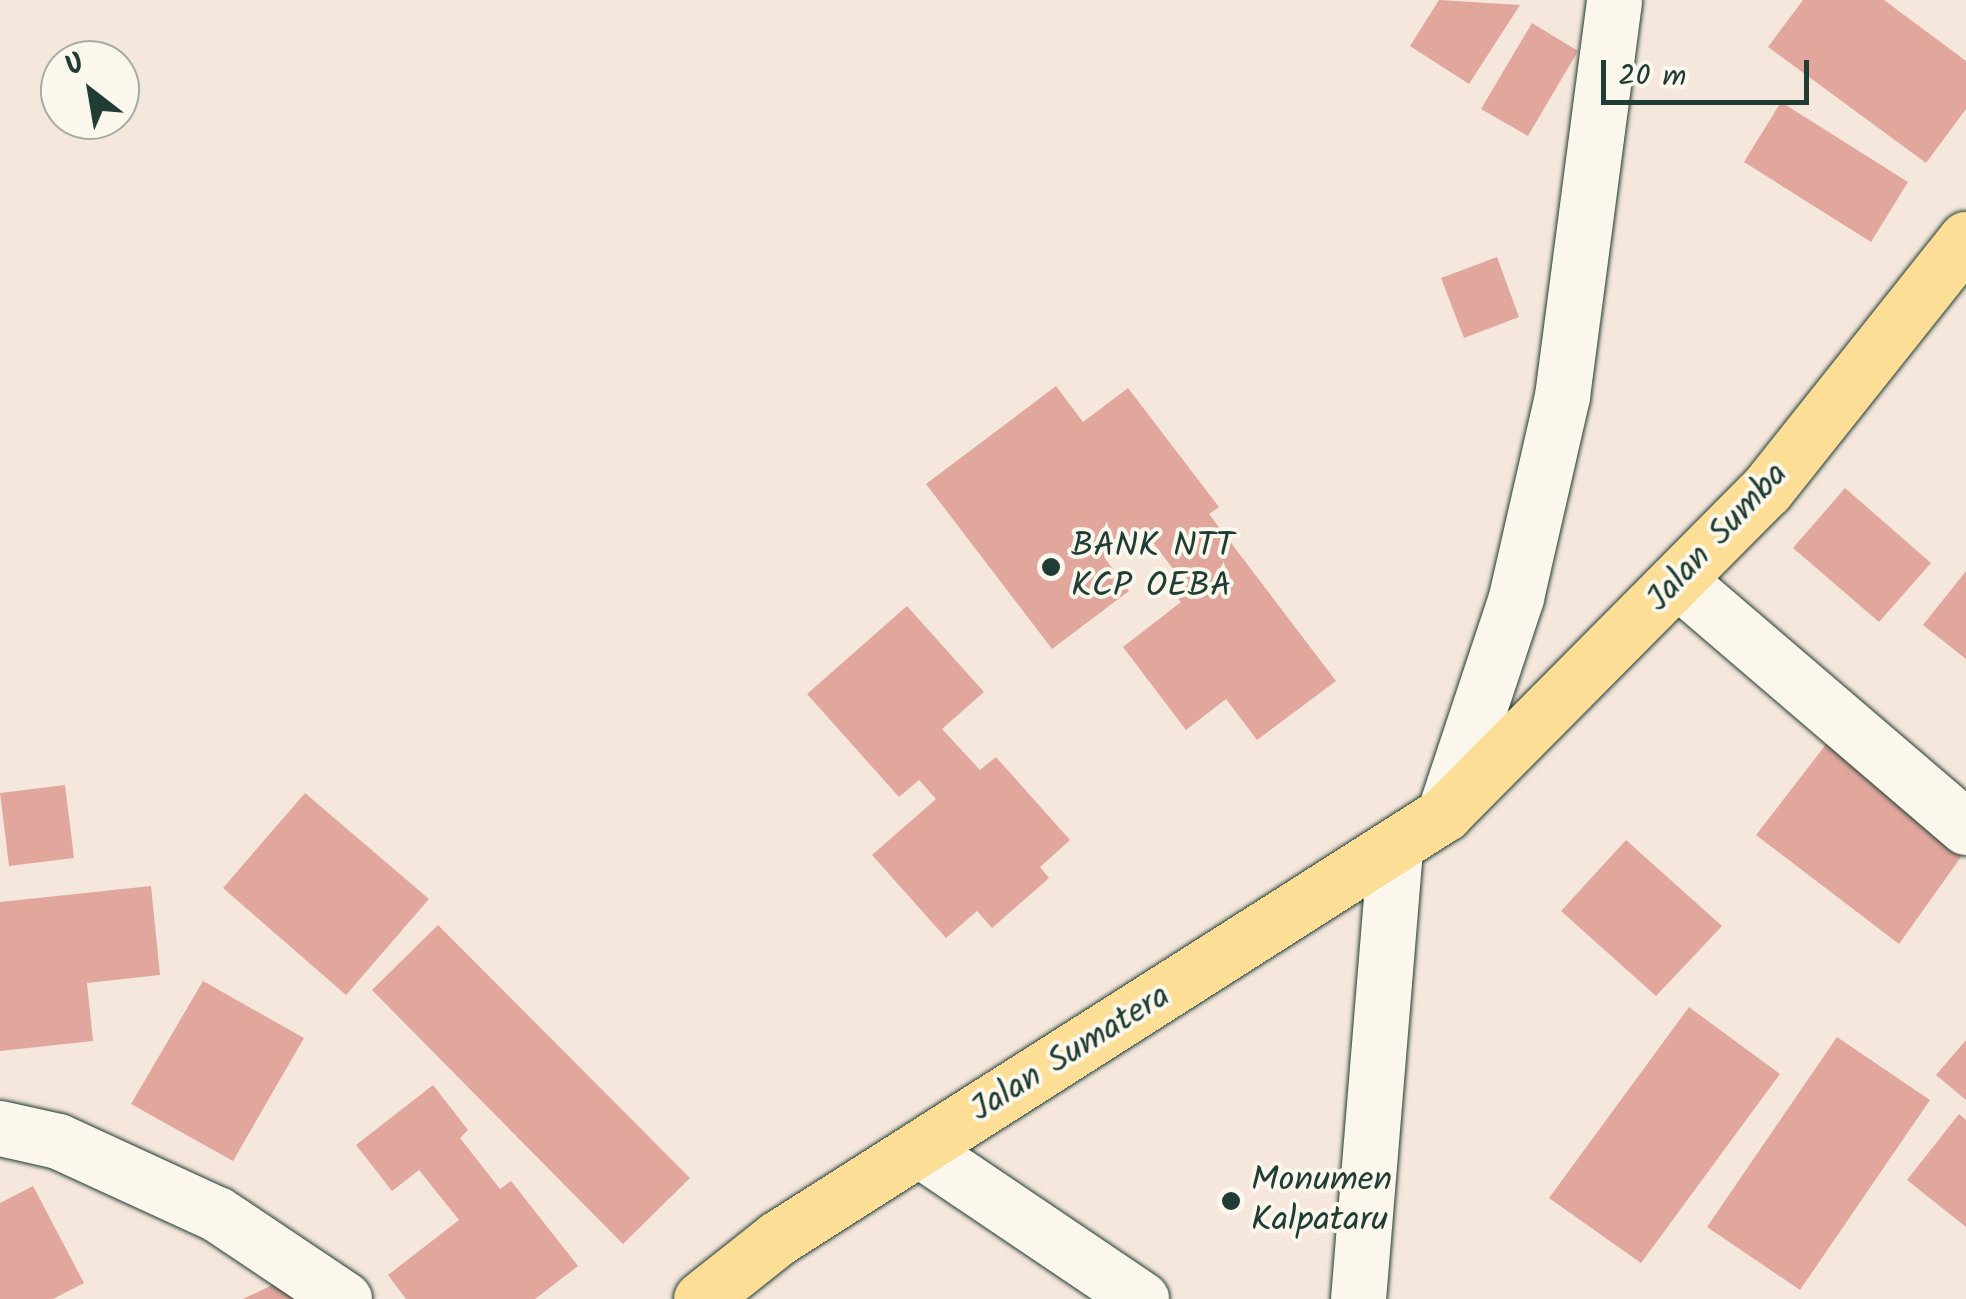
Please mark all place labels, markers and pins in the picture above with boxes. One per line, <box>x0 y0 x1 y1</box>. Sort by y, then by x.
place label: BANK NTT KCP OEBA <box>1071 526 1234 608</box>
marker: BANK NTT KCP OEBA <box>1040 556 1062 578</box>
place label: Monumen Kalpataru <box>1251 1160 1392 1242</box>
marker: Monumen Kalpataru <box>1220 1190 1242 1212</box>

